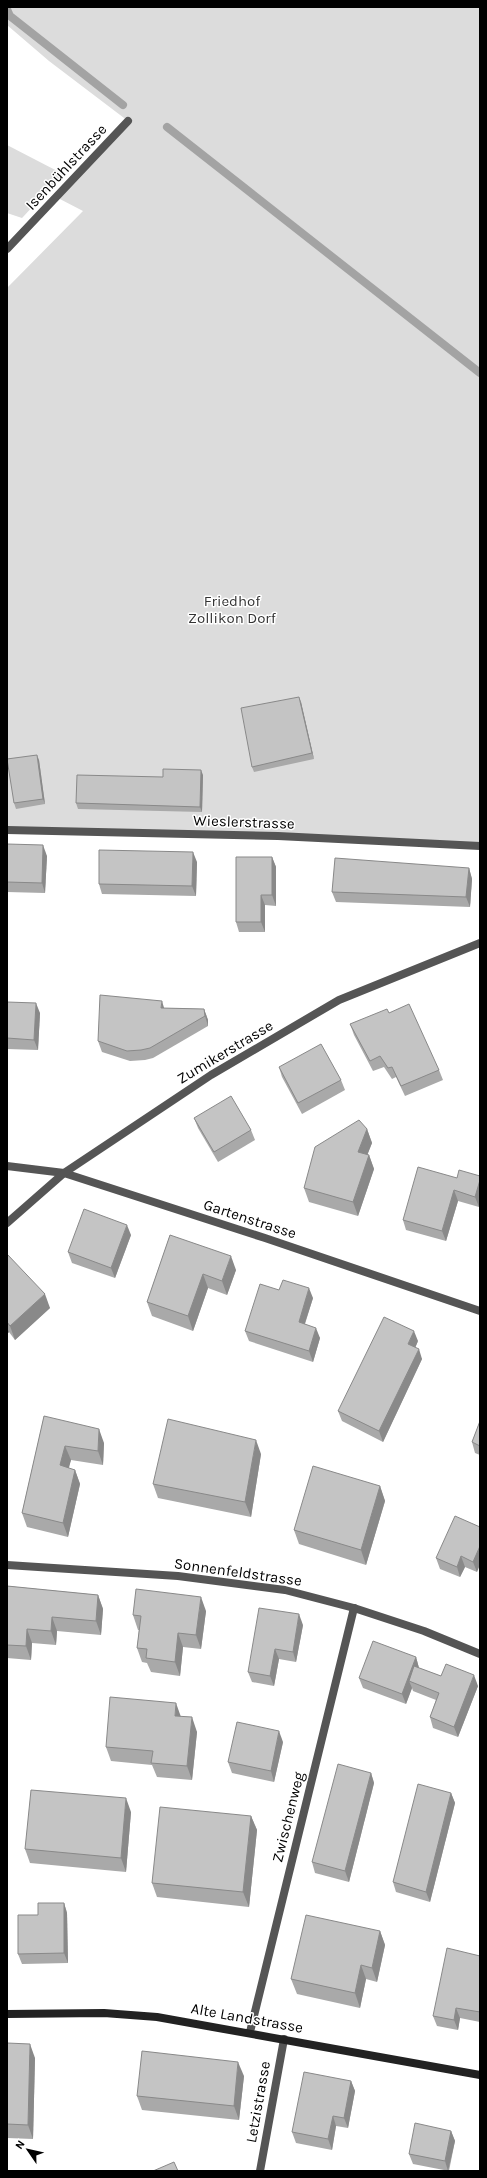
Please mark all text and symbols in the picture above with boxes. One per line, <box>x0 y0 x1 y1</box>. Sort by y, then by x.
street label: Isenbühlstrasse <box>22 120 110 214</box>
park label: Friedhof Zollikon Dorf <box>188 592 277 627</box>
street label: Wieslerstrasse <box>193 811 295 833</box>
street label: Zumikerstrasse <box>174 1016 276 1088</box>
street label: Gartenstrasse <box>201 1196 299 1242</box>
street label: Sonnenfeldstrasse <box>173 1554 303 1590</box>
street label: Zwischenweg <box>268 1769 308 1864</box>
street label: Alte Landstrasse <box>189 1999 305 2037</box>
street label: Letzistrasse <box>242 2060 274 2144</box>
north arrow <box>8 2130 48 2170</box>
text: N <box>13 2138 28 2152</box>

